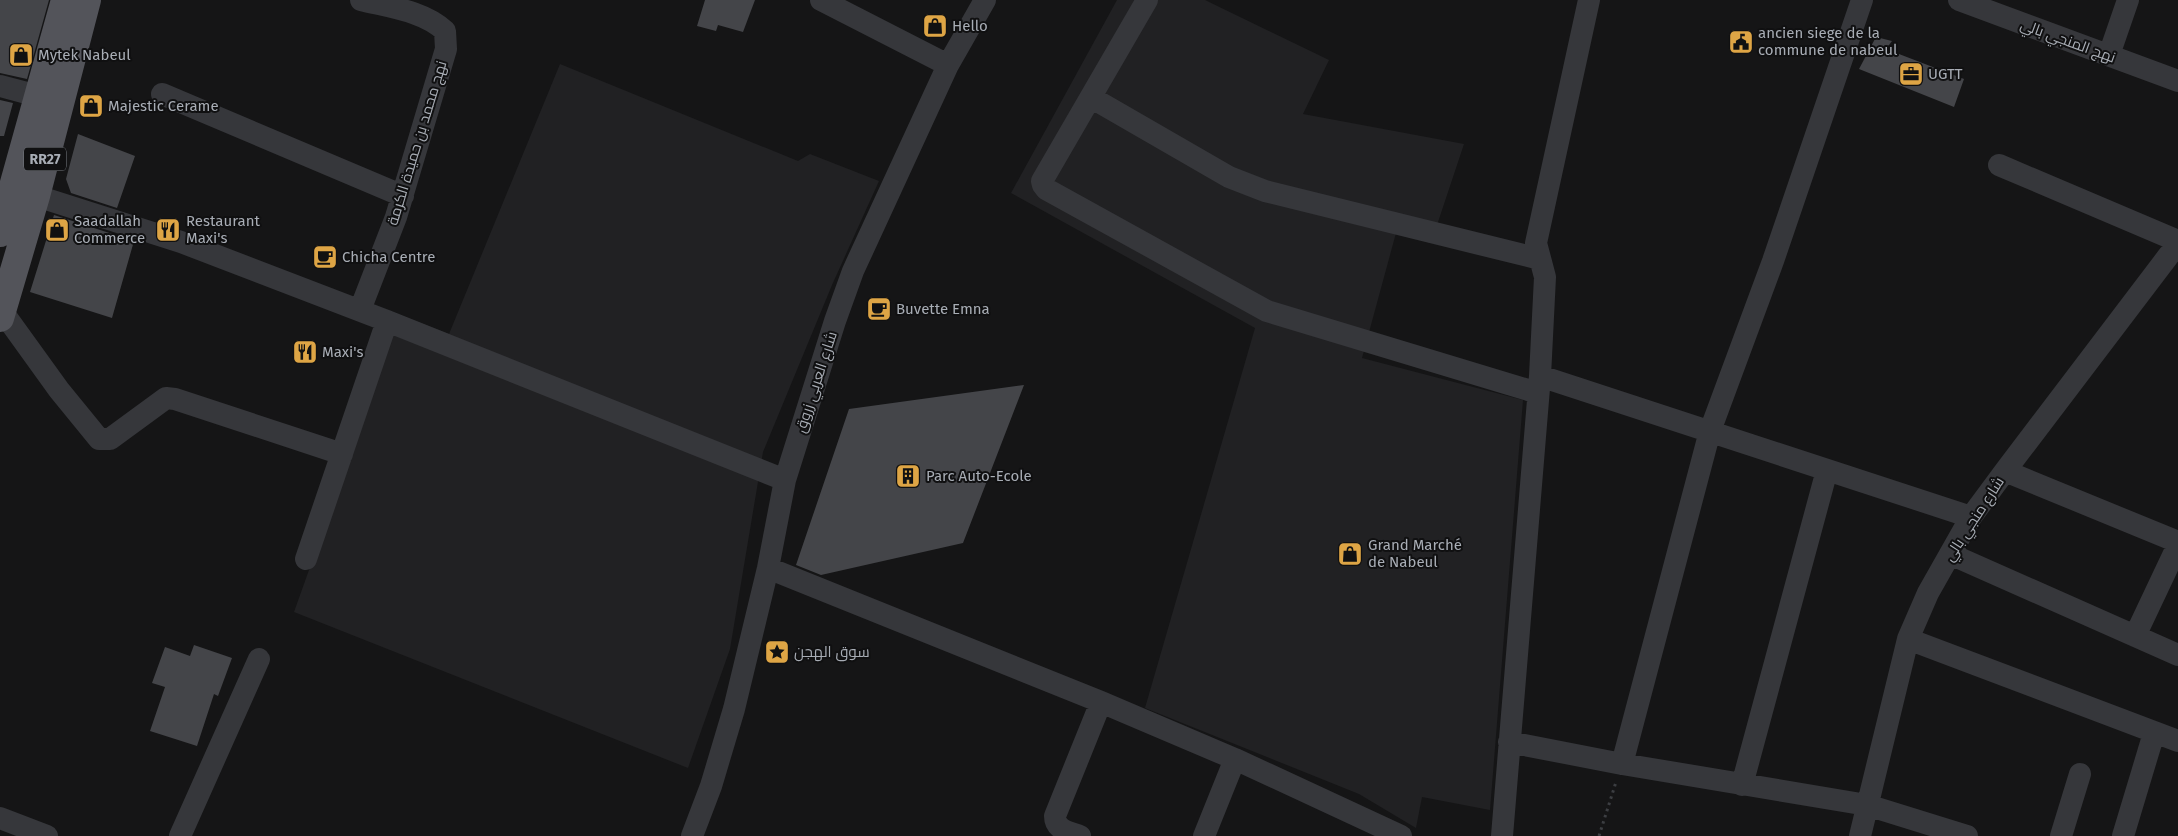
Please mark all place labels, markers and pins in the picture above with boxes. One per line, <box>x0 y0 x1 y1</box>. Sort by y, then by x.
shop icon: Hello <box>922 13 948 39</box>
place label: Hello <box>952 17 988 35</box>
place label: ancien siege de la commune de nabeul <box>1758 24 1898 59</box>
public building icon: ancien siege de la commune de nabeul <box>1728 29 1754 55</box>
shop icon: Mytek Nabeul <box>8 42 34 68</box>
place label: Mytek Nabeul <box>38 46 131 64</box>
office icon: UGTT <box>1898 61 1924 87</box>
place label: UGTT <box>1928 65 1963 83</box>
shop icon: Majestic Cerame <box>78 93 104 119</box>
place label: Majestic Cerame <box>108 97 219 115</box>
place label: Saadallah Commerce <box>74 212 145 247</box>
place label: Restaurant Maxi's <box>186 212 260 247</box>
shop icon: Saadallah Commerce <box>44 217 70 243</box>
restaurant icon: Restaurant Maxi's <box>155 217 181 243</box>
cafe icon: Chicha Centre <box>312 244 338 270</box>
place label: Chicha Centre <box>342 248 435 266</box>
cafe icon: Buvette Emna <box>866 296 892 322</box>
place label: Buvette Emna <box>896 300 990 318</box>
restaurant icon: Maxi's <box>292 339 318 365</box>
place label: Maxi's <box>322 343 363 361</box>
building icon: Parc Auto-Ecole <box>895 463 921 489</box>
place label: Parc Auto-Ecole <box>926 467 1032 485</box>
place label: Grand Marché de Nabeul <box>1368 536 1462 571</box>
shop icon: Grand Marché de Nabeul <box>1337 541 1363 567</box>
place icon: سوق الهجن <box>764 639 790 665</box>
place label: سوق الهجن <box>794 643 870 662</box>

